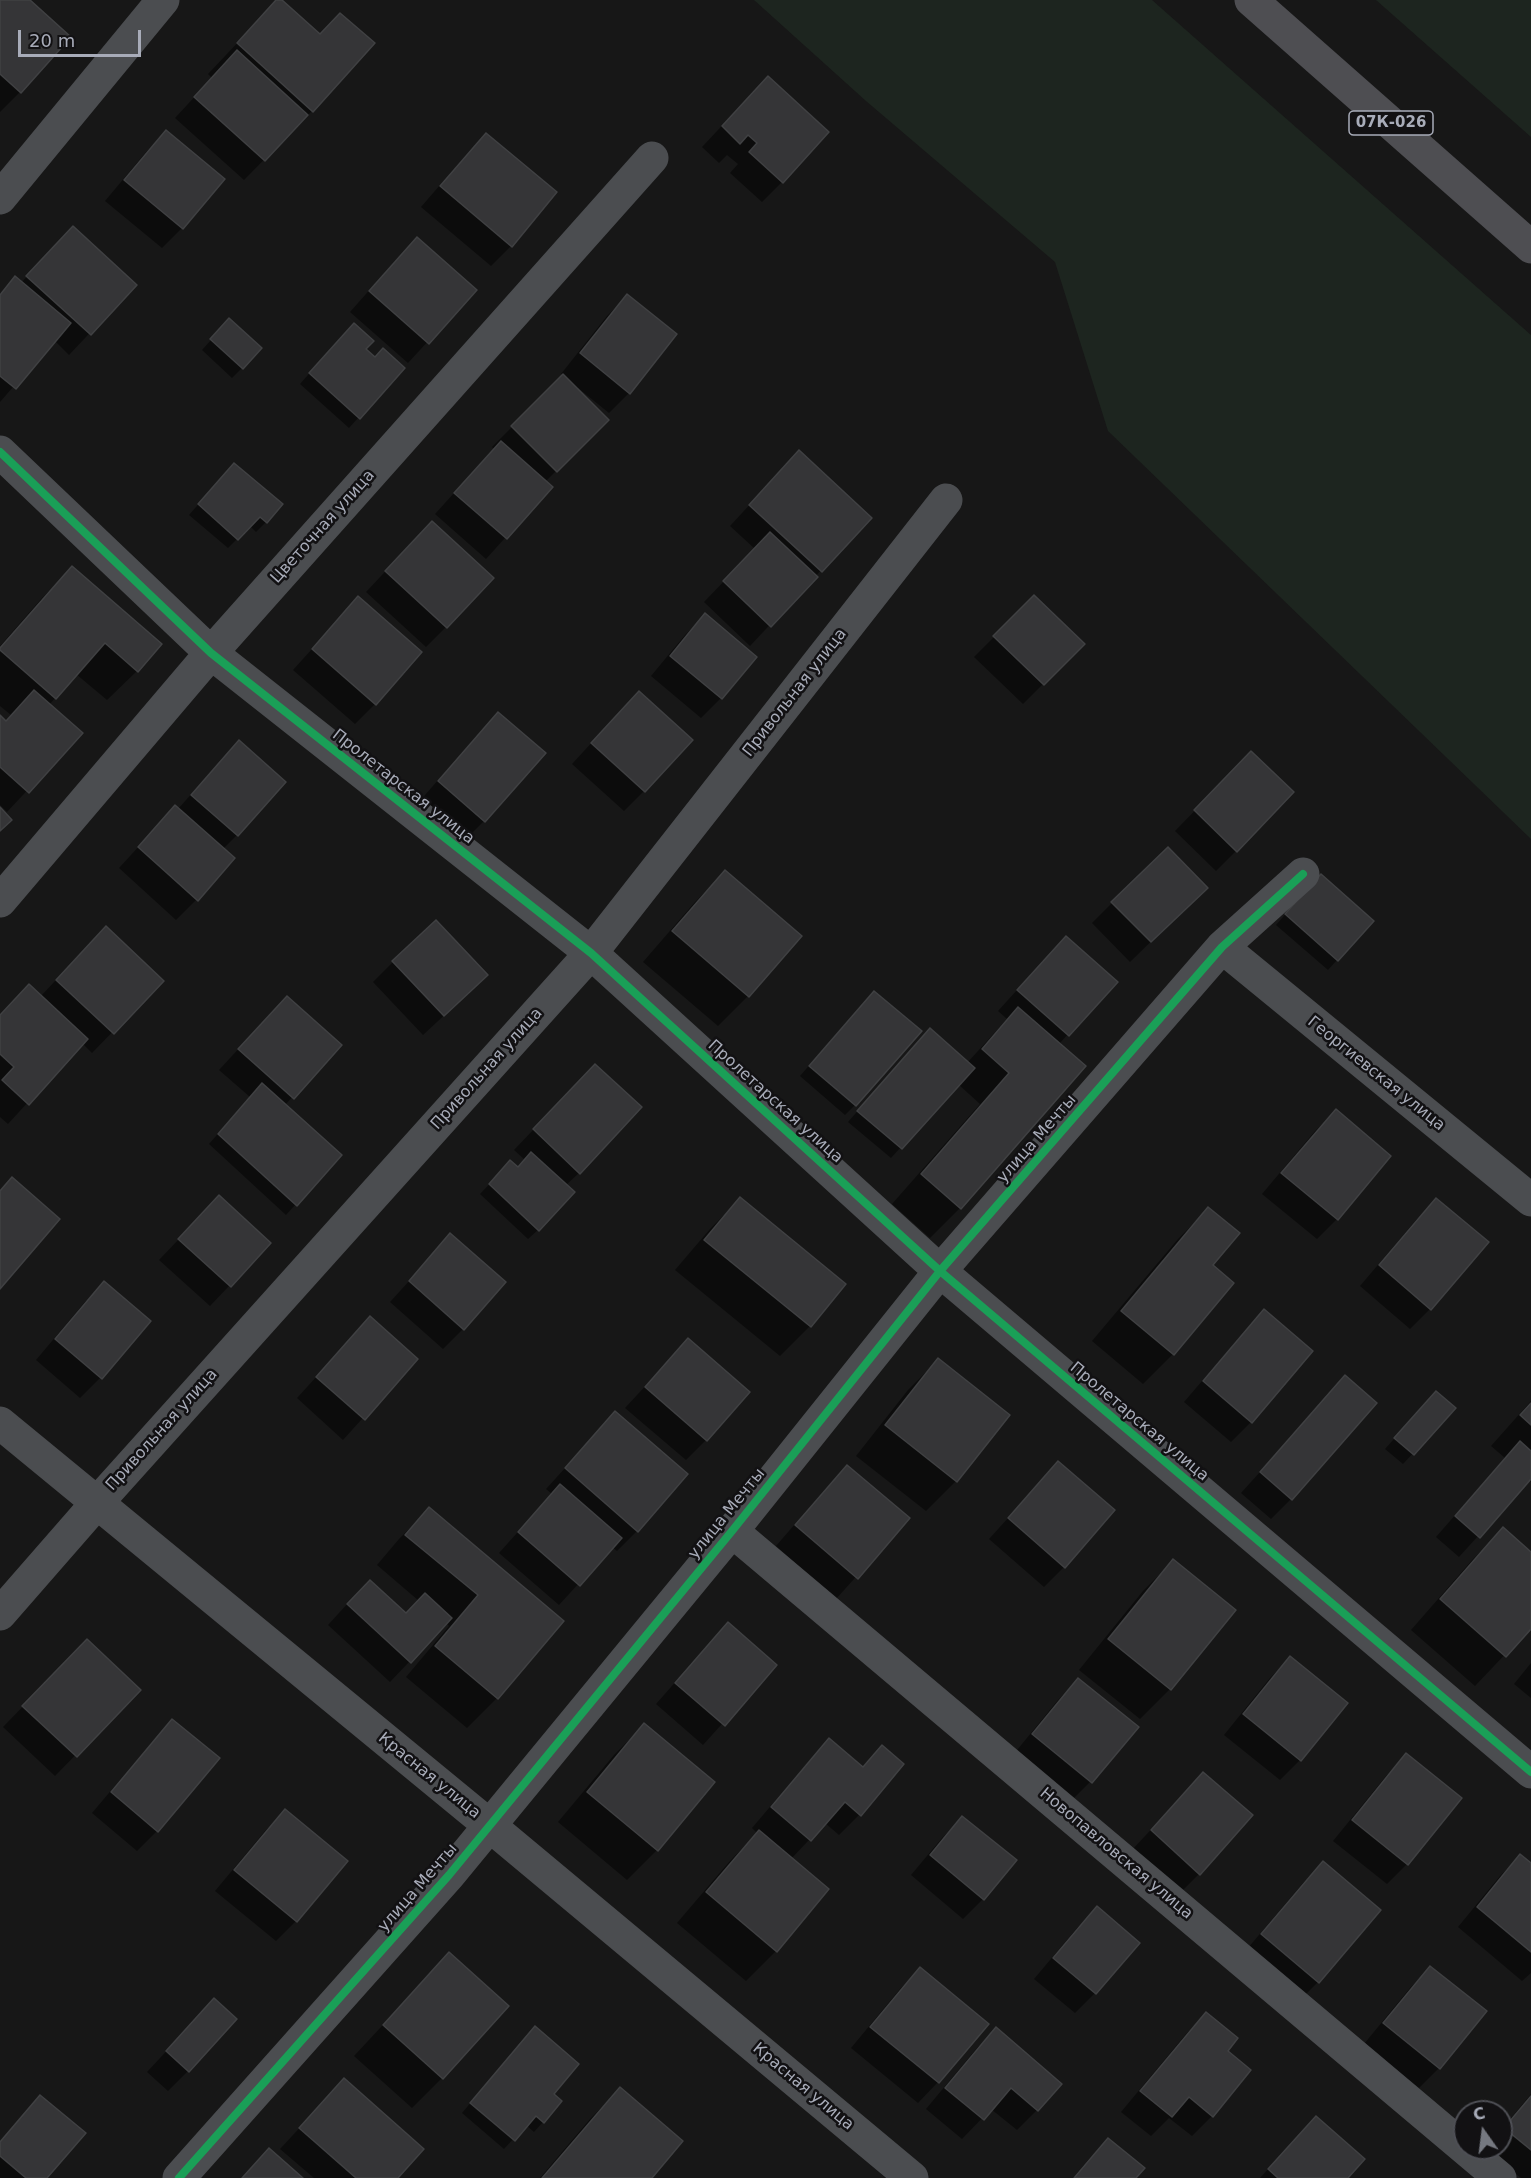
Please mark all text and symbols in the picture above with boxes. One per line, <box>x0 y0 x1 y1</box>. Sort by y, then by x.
scale bar <box>21 18 144 56</box>
text: 20 m <box>29 30 75 51</box>
road number: 07К-026 <box>1349 111 1433 135</box>
street label: Цветочная улица <box>267 466 379 588</box>
street label: Привольная улица <box>739 625 851 761</box>
street label: Пролетарская улица <box>328 726 478 848</box>
street label: Привольная улица <box>427 1004 547 1134</box>
street label: Георгиевская улица <box>1303 1013 1449 1135</box>
street label: Пролетарская улица <box>704 1036 846 1168</box>
street label: улица Мечты <box>993 1091 1081 1187</box>
street label: Пролетарская улица <box>1066 1358 1212 1486</box>
street label: Привольная улица <box>102 1365 222 1495</box>
street label: улица Мечты <box>685 1465 769 1563</box>
street label: Красная улица <box>374 1729 484 1823</box>
street label: Новопавловская улица <box>1036 1784 1196 1924</box>
street label: улица Мечты <box>374 1840 462 1936</box>
street label: Красная улица <box>749 2039 857 2135</box>
north arrow <box>1453 2100 1513 2160</box>
text: С <box>1471 2103 1487 2125</box>

